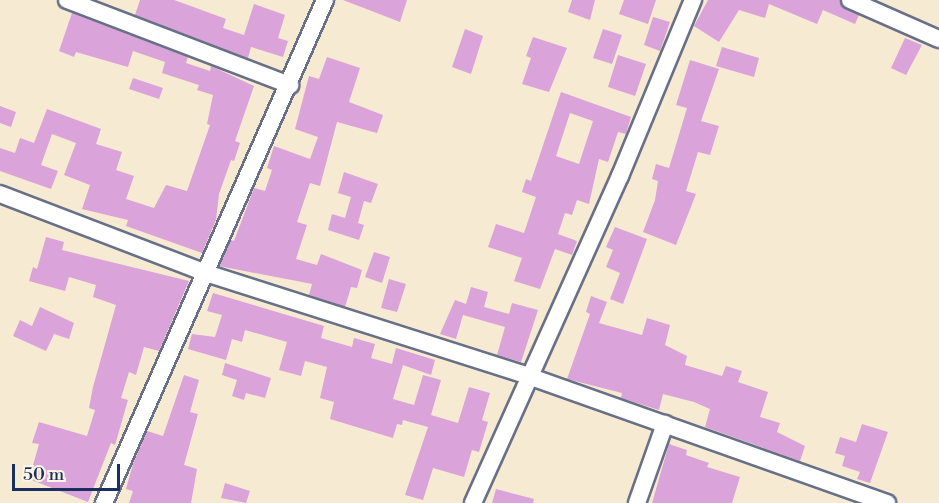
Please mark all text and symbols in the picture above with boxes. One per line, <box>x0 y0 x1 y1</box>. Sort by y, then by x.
scale bar <box>15 452 123 490</box>
text: 50 m <box>23 463 64 486</box>

